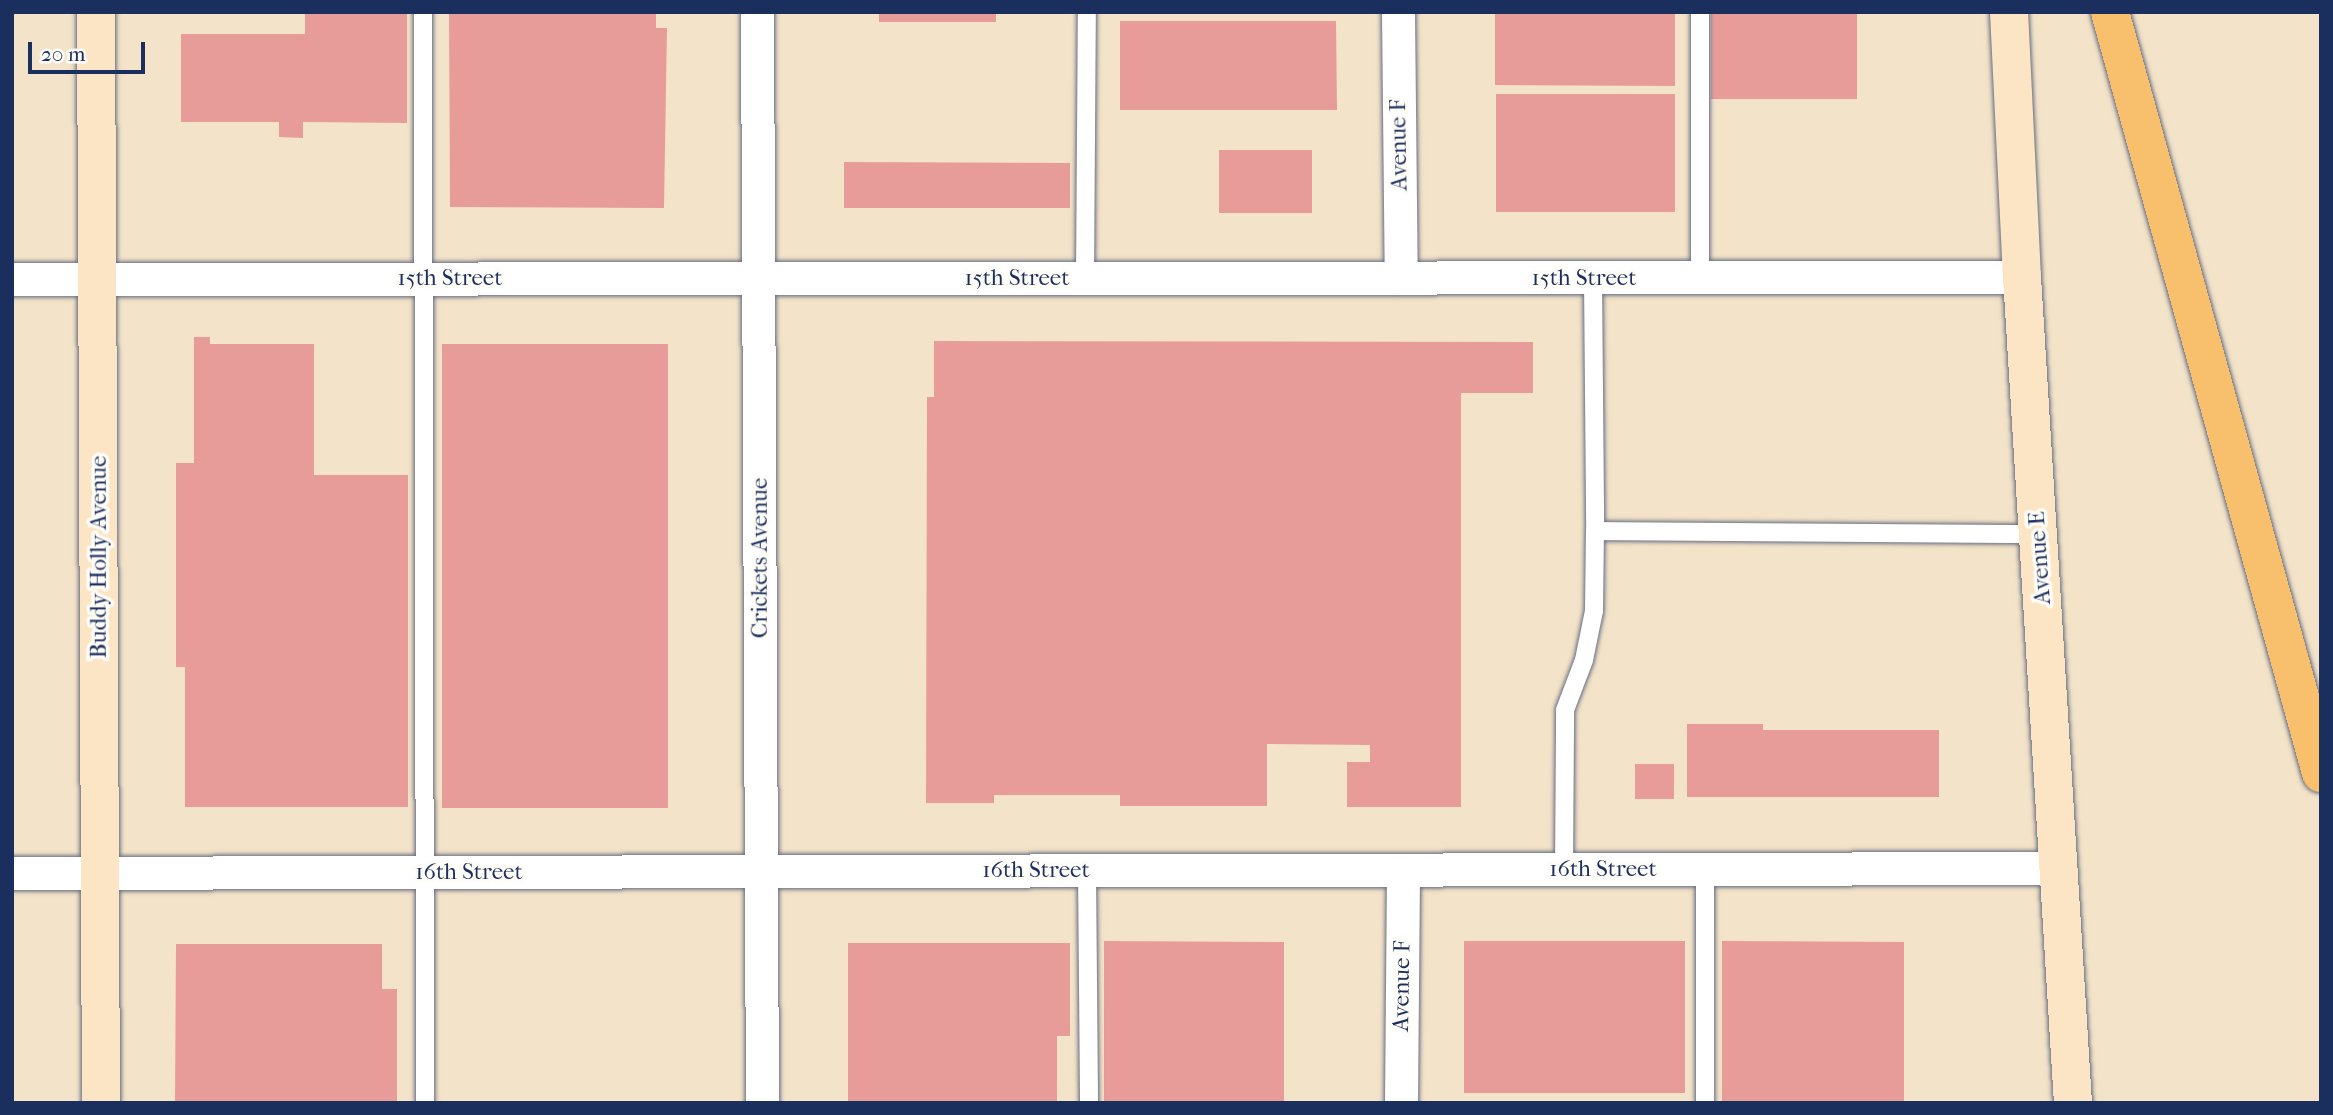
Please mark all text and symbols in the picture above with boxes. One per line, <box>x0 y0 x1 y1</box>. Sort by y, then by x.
scale bar <box>32 28 149 72</box>
text: 20 m <box>41 42 85 66</box>
street label: Avenue F <box>1384 99 1414 191</box>
street label: 15th Street <box>398 264 502 292</box>
street label: 15th Street <box>965 264 1069 292</box>
street label: 15th Street <box>1532 264 1636 292</box>
street label: Buddy Holly Avenue <box>85 456 113 658</box>
street label: Crickets Avenue <box>746 478 774 638</box>
street label: Avenue E <box>2023 511 2057 605</box>
street label: 16th Street <box>1549 855 1657 883</box>
street label: 16th Street <box>982 856 1090 884</box>
street label: 16th Street <box>415 858 523 886</box>
street label: Avenue F <box>1387 940 1417 1032</box>

